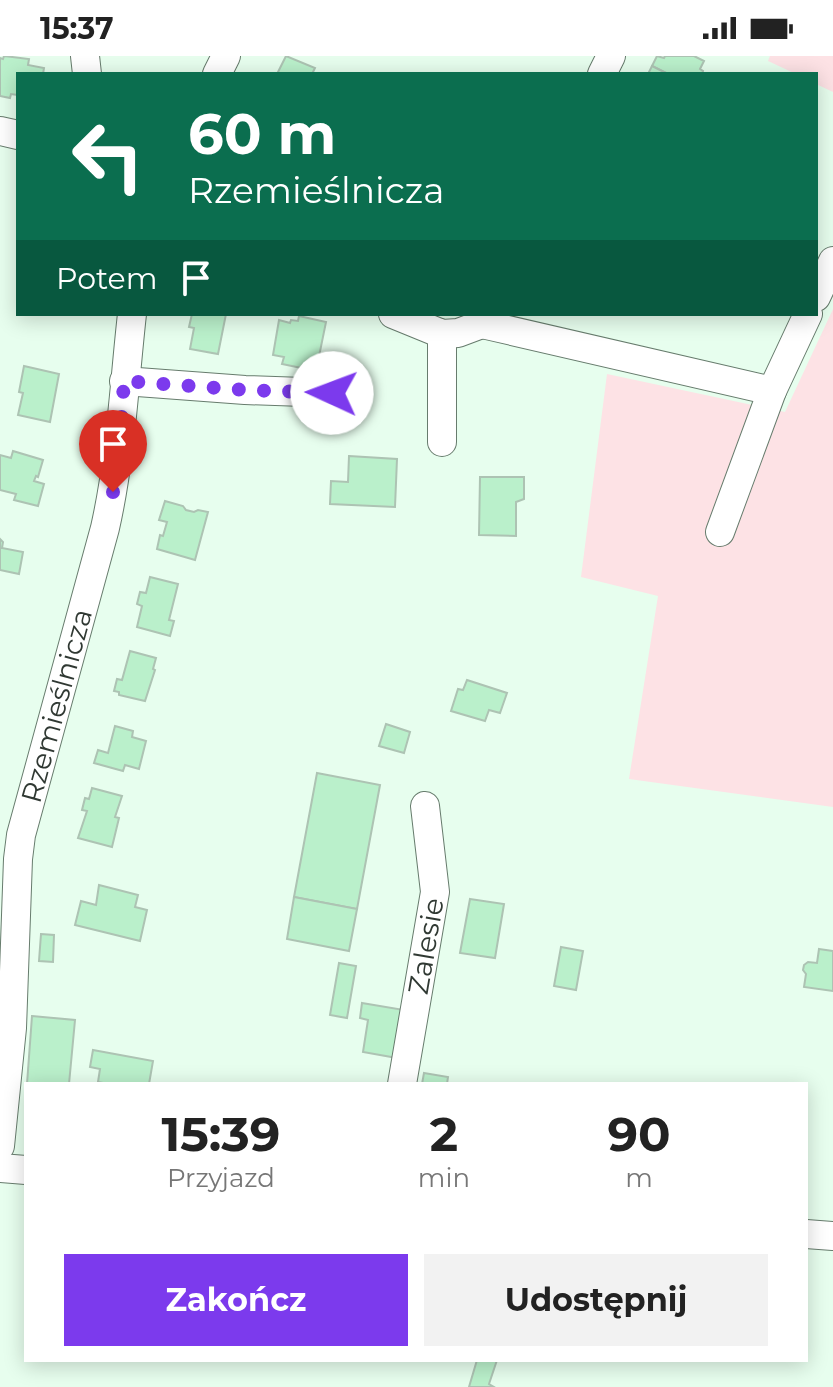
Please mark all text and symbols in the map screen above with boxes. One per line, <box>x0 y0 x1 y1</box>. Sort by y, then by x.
text: 15:37 <box>40 10 114 47</box>
text: 60 m <box>188 100 336 168</box>
icon: left <box>56 104 160 208</box>
text: Rzemieślnicza <box>188 168 444 212</box>
icon: arrive <box>174 256 218 300</box>
text: Potem <box>56 260 158 297</box>
position arrow <box>290 351 374 435</box>
pin <box>79 410 147 492</box>
icon: arrive <box>91 422 135 466</box>
street label: Rzemieślnicza <box>14 605 99 806</box>
street label: Zalesie <box>401 895 451 997</box>
text: 15:39 <box>161 1105 280 1163</box>
text: 2 <box>430 1105 458 1163</box>
text: 90 <box>607 1105 671 1163</box>
text: Przyjazd <box>167 1162 275 1194</box>
text: min <box>418 1162 470 1194</box>
text: m <box>625 1162 653 1194</box>
button: Zakończ <box>64 1254 408 1346</box>
button: Udostępnij <box>424 1254 768 1346</box>

